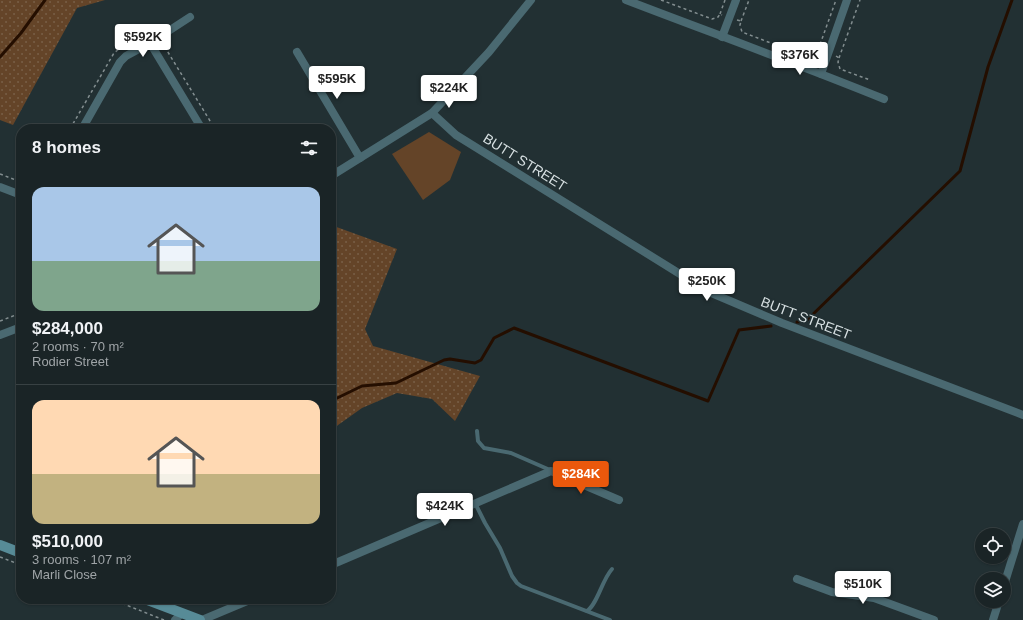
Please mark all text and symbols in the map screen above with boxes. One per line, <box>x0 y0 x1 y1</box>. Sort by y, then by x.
pin: $592K <box>115 24 171 58</box>
text: $592K <box>124 29 162 44</box>
pin: $376K <box>772 42 828 76</box>
text: $376K <box>781 47 819 62</box>
pin: $595K <box>309 66 365 100</box>
text: $595K <box>318 71 356 86</box>
pin: $224K <box>421 75 477 109</box>
text: $224K <box>430 80 468 95</box>
street label: BUTT STREET <box>480 130 570 194</box>
icon: filters <box>298 137 320 159</box>
text: 8 homes <box>32 138 101 157</box>
icon: home <box>140 213 212 285</box>
pin: $250K <box>679 268 735 302</box>
text: $250K <box>688 273 726 288</box>
street label: BUTT STREET <box>759 293 854 343</box>
text: $284,000 <box>32 319 103 338</box>
text: 2 rooms · 70 m² <box>32 339 124 354</box>
text: Rodier Street <box>32 354 109 369</box>
icon: home <box>140 426 212 498</box>
pin: $284K <box>553 461 609 495</box>
text: $284K <box>562 466 600 481</box>
pin: $424K <box>417 493 473 527</box>
text: $424K <box>426 498 464 513</box>
map controls <box>975 528 1011 608</box>
button: locate <box>975 528 1011 564</box>
text: $510,000 <box>32 532 103 551</box>
text: 3 rooms · 107 m² <box>32 552 131 567</box>
text: Marli Close <box>32 567 97 582</box>
pin: $510K <box>835 571 891 605</box>
button: layers <box>975 572 1011 608</box>
text: $510K <box>844 576 882 591</box>

